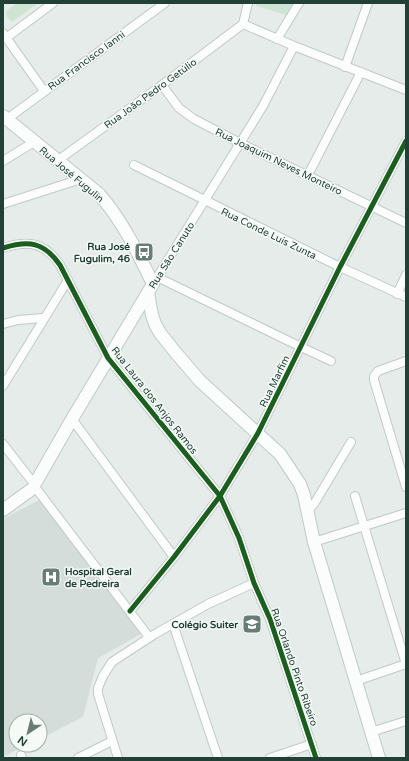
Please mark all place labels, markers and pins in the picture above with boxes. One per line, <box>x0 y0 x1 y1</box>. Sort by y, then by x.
place label: Rua José Fugulim, 46 <box>74 241 131 265</box>
bus stop icon: Rua José Fugulim, 46 <box>133 241 155 263</box>
hospital icon: Hospital Geral de Pedreira <box>40 566 62 588</box>
place label: Hospital Geral de Pedreira <box>65 566 132 590</box>
school or university icon: Colégio Suiter <box>241 613 263 635</box>
place label: Colégio Suiter <box>172 619 238 631</box>

